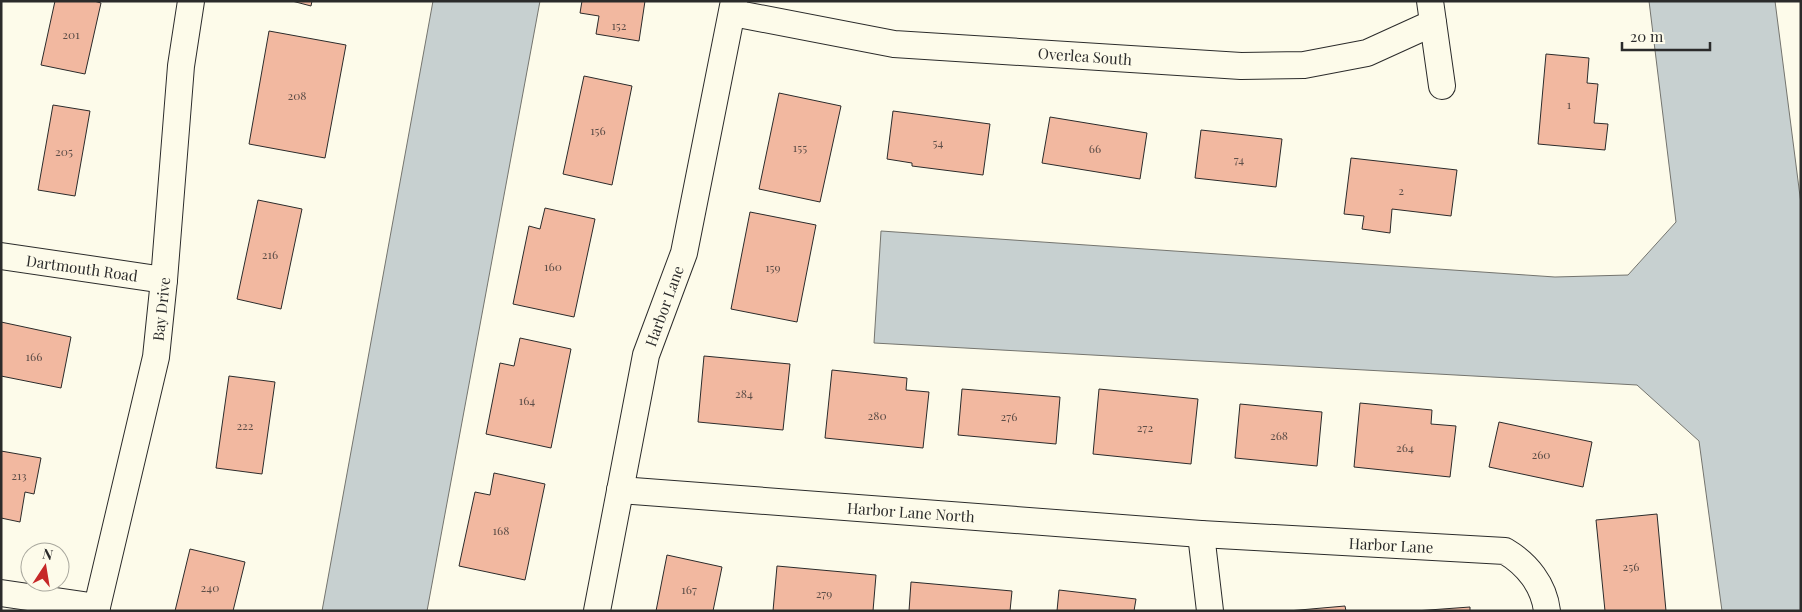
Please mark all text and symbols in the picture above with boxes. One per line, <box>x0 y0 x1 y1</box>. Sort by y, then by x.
house number: 152 <box>611 17 627 33</box>
scale bar <box>1622 20 1710 52</box>
house number: 201 <box>62 26 80 42</box>
text: 20 m <box>1630 26 1664 46</box>
street label: Overlea South <box>1037 43 1133 69</box>
house number: 208 <box>287 87 307 103</box>
house number: 1 <box>1567 96 1572 112</box>
house number: 156 <box>590 122 606 138</box>
house number: 54 <box>933 134 944 150</box>
house number: 155 <box>793 139 807 155</box>
house number: 66 <box>1089 140 1101 156</box>
house number: 205 <box>55 143 73 159</box>
house number: 74 <box>1234 151 1244 167</box>
house number: 2 <box>1398 182 1404 198</box>
house number: 216 <box>262 246 278 262</box>
street label: Dartmouth Road <box>25 250 139 286</box>
house number: 160 <box>544 258 562 274</box>
house number: 159 <box>765 259 781 275</box>
street label: Harbor Lane <box>640 263 688 349</box>
street label: Bay Drive <box>148 276 174 342</box>
house number: 166 <box>26 348 42 364</box>
house number: 284 <box>735 385 753 401</box>
house number: 164 <box>519 392 535 408</box>
house number: 280 <box>867 407 887 423</box>
house number: 276 <box>1001 408 1017 424</box>
house number: 222 <box>236 417 254 433</box>
house number: 272 <box>1137 419 1153 435</box>
house number: 268 <box>1270 427 1288 443</box>
house number: 264 <box>1396 439 1414 455</box>
house number: 260 <box>1531 446 1551 462</box>
house number: 213 <box>11 467 27 483</box>
street label: Harbor Lane North <box>847 498 976 526</box>
house number: 168 <box>493 522 509 538</box>
street label: Harbor Lane <box>1348 533 1434 557</box>
north arrow <box>20 542 70 592</box>
text: N <box>41 543 55 564</box>
house number: 256 <box>1623 558 1639 574</box>
house number: 240 <box>201 579 219 595</box>
house number: 167 <box>681 581 697 597</box>
house number: 279 <box>816 585 832 601</box>

